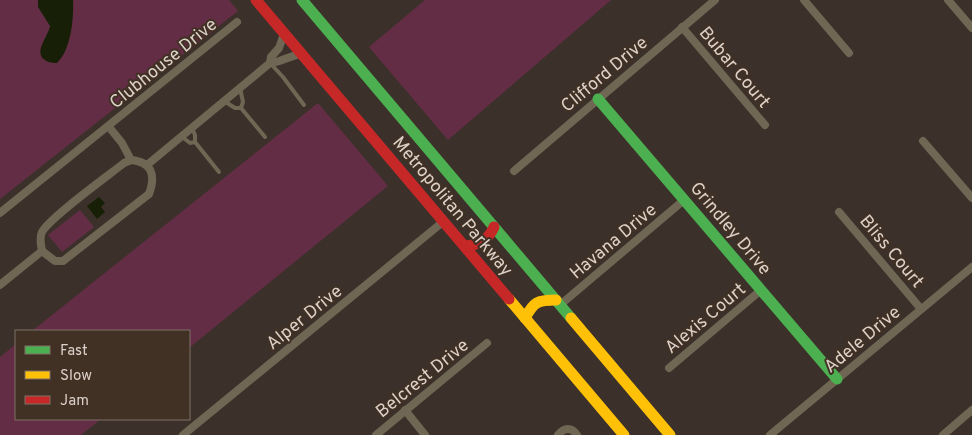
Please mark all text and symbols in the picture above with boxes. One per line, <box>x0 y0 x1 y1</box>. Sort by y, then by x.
street label: Clubhouse Drive <box>105 14 222 115</box>
street label: Bubar Court <box>693 23 775 113</box>
street label: Clifford Drive <box>557 32 653 118</box>
street label: Metropolitan Parkway <box>387 132 517 282</box>
street label: Grindley Drive <box>684 178 776 280</box>
street label: Havana Drive <box>566 199 662 285</box>
street label: Bliss Court <box>854 211 928 293</box>
street label: Alexis Court <box>661 279 751 360</box>
street label: Alper Drive <box>262 281 348 356</box>
street label: Adele Drive <box>820 301 906 379</box>
legend <box>15 330 190 420</box>
street label: Belcrest Drive <box>372 335 474 424</box>
text: Fast <box>60 342 88 361</box>
text: Slow <box>60 367 92 386</box>
text: Jam <box>60 392 89 411</box>

